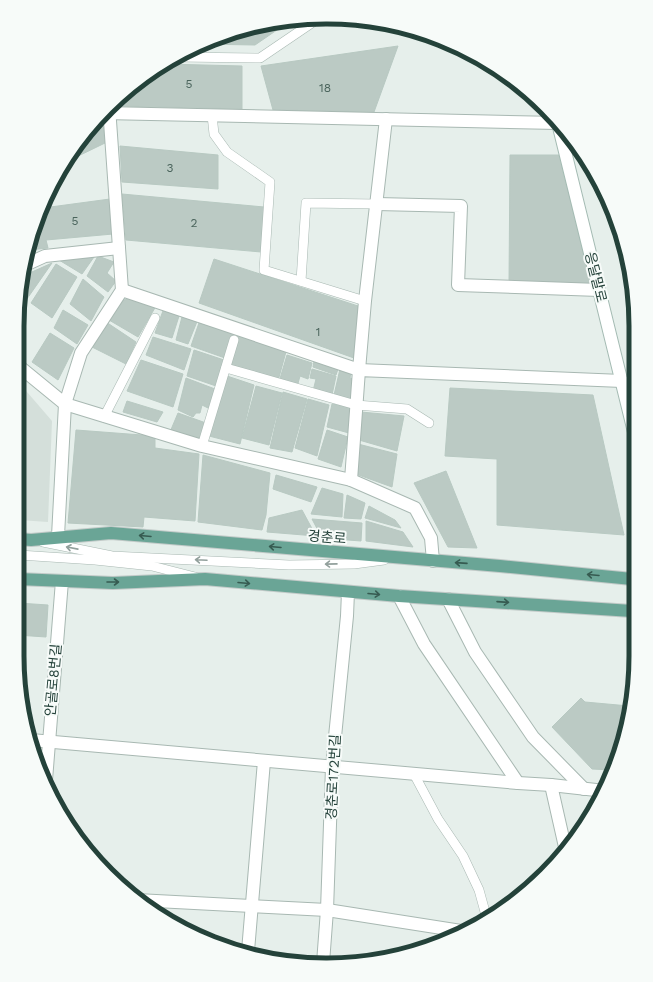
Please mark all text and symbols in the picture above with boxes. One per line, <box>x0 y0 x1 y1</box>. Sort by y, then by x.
house number: 5 <box>186 77 193 91</box>
house number: 18 <box>319 81 331 95</box>
house number: 3 <box>167 161 174 175</box>
house number: 5 <box>72 214 79 228</box>
house number: 2 <box>191 216 198 230</box>
street label: 응달말로 <box>582 250 610 304</box>
house number: 1 <box>316 325 320 339</box>
street label: 경춘로 <box>307 527 347 547</box>
one-way arrow <box>139 532 152 540</box>
one-way arrow <box>66 543 79 551</box>
one-way arrow <box>269 544 282 551</box>
one-way arrow <box>195 557 208 564</box>
one-way arrow <box>325 560 338 568</box>
one-way arrow <box>455 560 468 567</box>
one-way arrow <box>587 571 600 579</box>
one-way arrow <box>106 579 119 586</box>
one-way arrow <box>237 579 250 586</box>
one-way arrow <box>367 590 380 597</box>
one-way arrow <box>496 599 509 606</box>
street label: 안골로8번길 <box>42 643 64 717</box>
street label: 경춘로172번길 <box>323 734 343 820</box>

